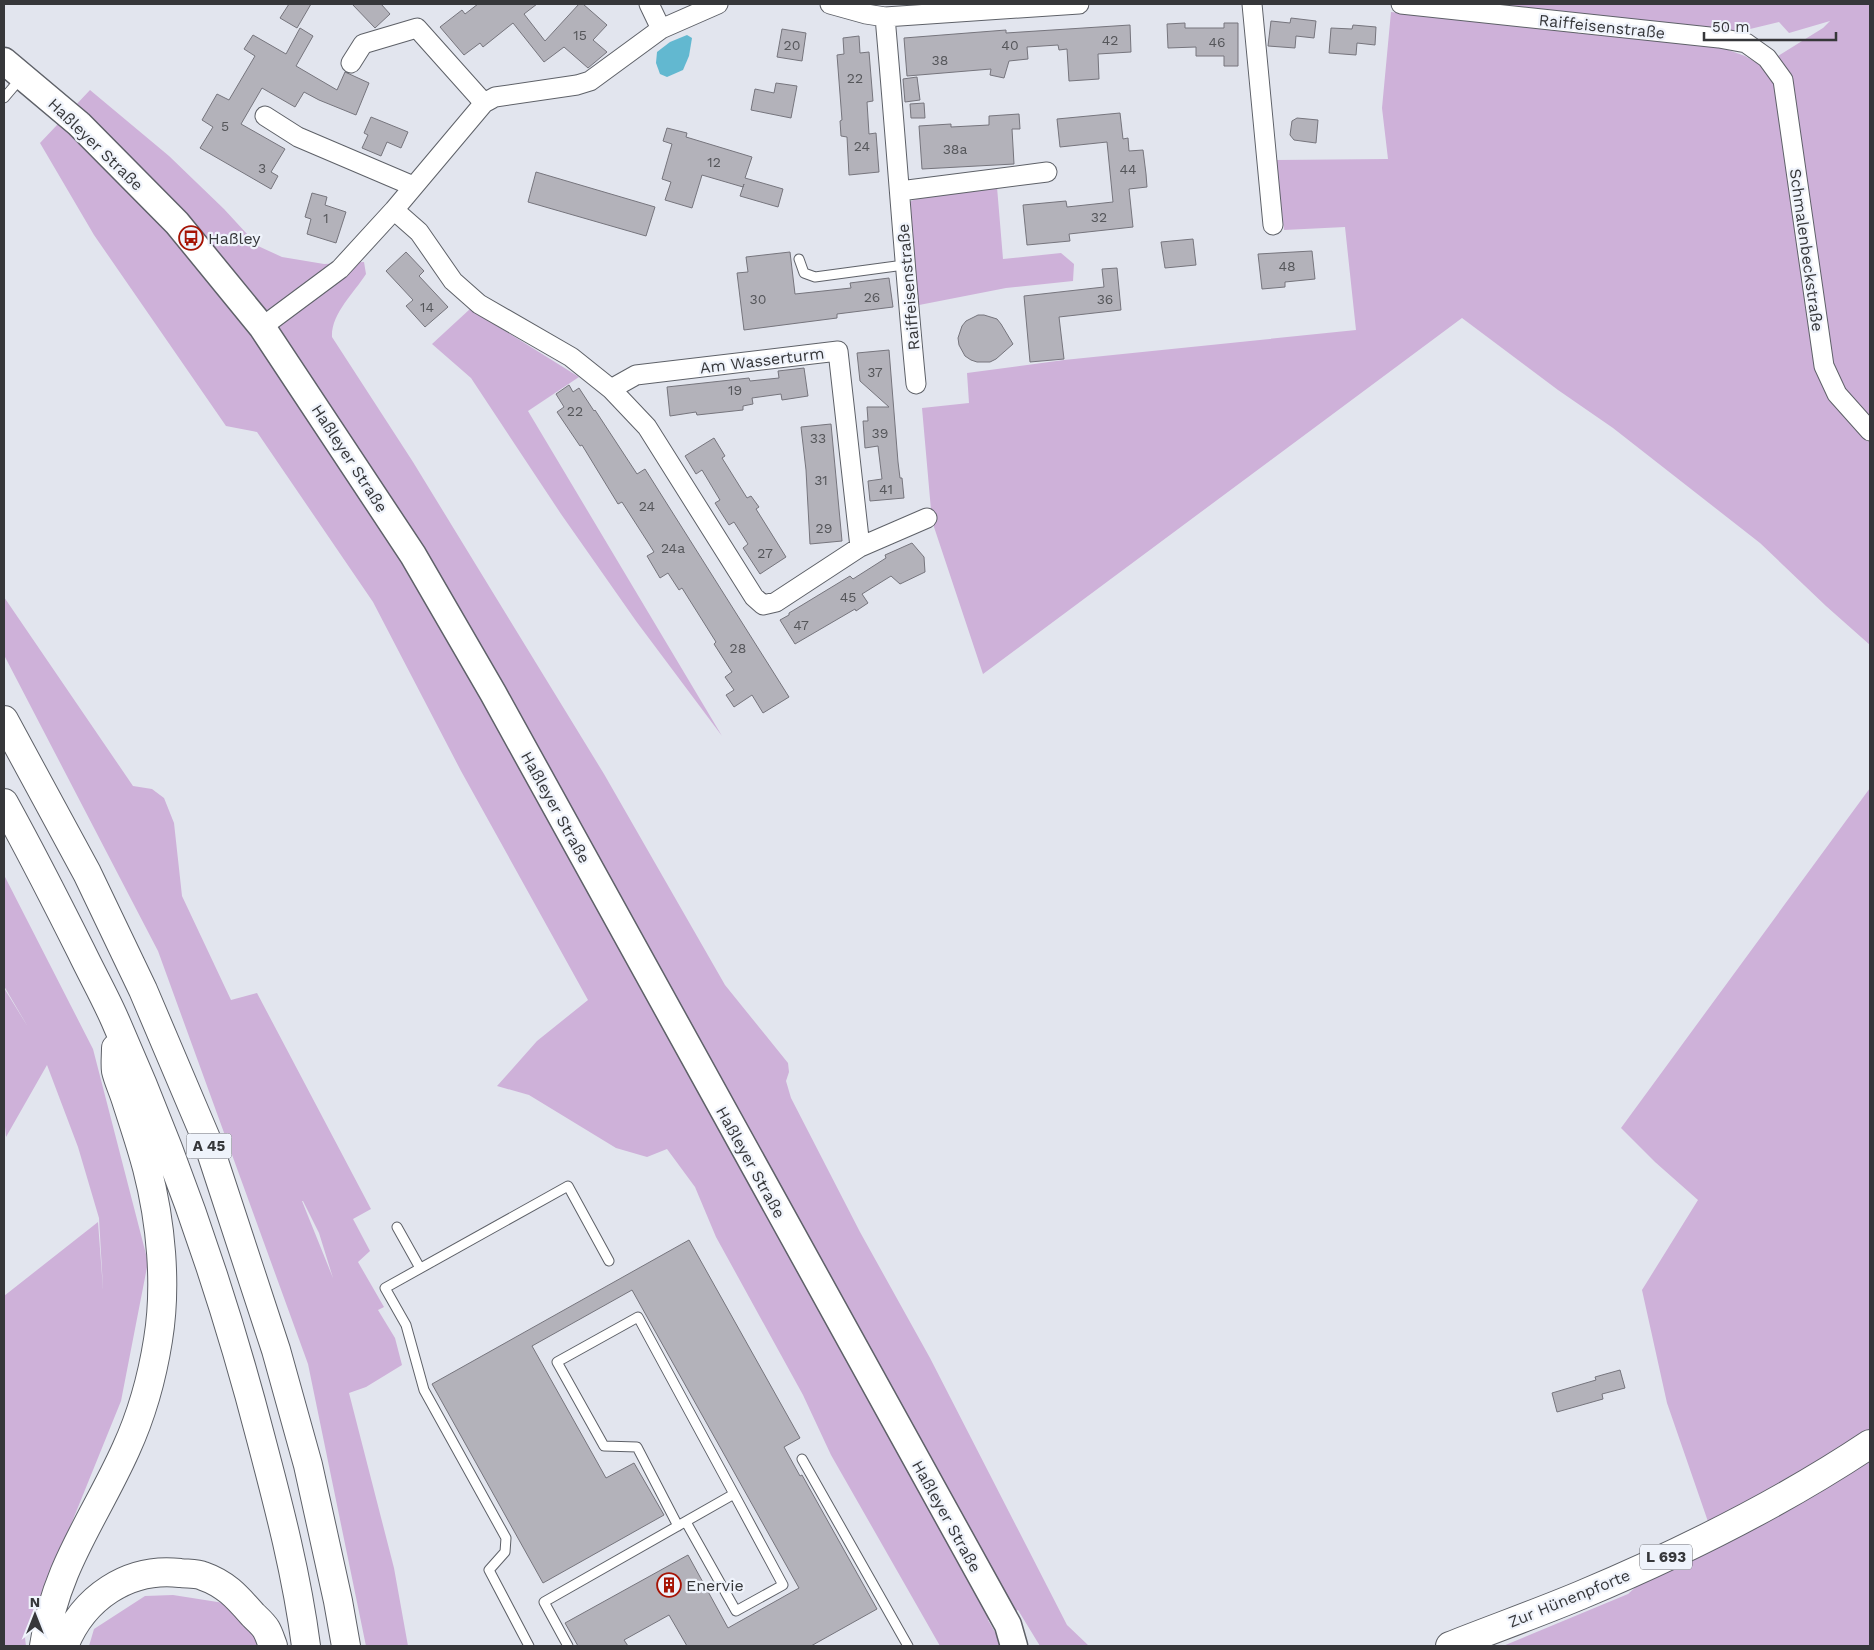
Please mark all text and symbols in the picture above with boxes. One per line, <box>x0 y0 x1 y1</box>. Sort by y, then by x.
street label: Raiffeisenstraße <box>1538 10 1666 43</box>
scale bar <box>1704 10 1836 42</box>
text: 50 m <box>1712 18 1749 36</box>
house number: 15 <box>573 27 587 43</box>
house number: 42 <box>1102 32 1118 48</box>
house number: 46 <box>1208 34 1226 50</box>
house number: 20 <box>784 37 800 53</box>
house number: 40 <box>1001 37 1019 53</box>
house number: 38 <box>932 52 948 68</box>
house number: 22 <box>847 70 863 86</box>
street label: Haßleyer Straße <box>44 94 147 195</box>
house number: 5 <box>221 118 229 134</box>
house number: 24 <box>854 138 870 154</box>
house number: 38a <box>943 141 967 157</box>
house number: 12 <box>707 154 721 170</box>
house number: 3 <box>258 160 266 176</box>
house number: 44 <box>1119 161 1137 177</box>
street label: Schmalenbeckstraße <box>1786 167 1827 333</box>
house number: 32 <box>1091 209 1107 225</box>
house number: 1 <box>323 210 329 226</box>
street label: Raiffeisenstraße <box>894 223 923 351</box>
bus stop icon: Haßley <box>178 225 204 251</box>
place label: Haßley <box>208 229 261 248</box>
house number: 48 <box>1278 258 1296 274</box>
house number: 26 <box>864 289 880 305</box>
house number: 30 <box>750 291 766 307</box>
house number: 36 <box>1097 291 1113 307</box>
house number: 14 <box>420 299 434 315</box>
street label: Am Wasserturm <box>699 343 825 378</box>
house number: 37 <box>867 364 883 380</box>
house number: 19 <box>728 382 742 398</box>
street label: Haßleyer Straße <box>308 401 392 516</box>
house number: 22 <box>567 403 583 419</box>
house number: 39 <box>872 425 888 441</box>
house number: 33 <box>810 430 826 446</box>
house number: 31 <box>814 472 828 488</box>
house number: 41 <box>879 481 893 497</box>
house number: 24 <box>639 498 655 514</box>
house number: 29 <box>816 520 832 536</box>
house number: 24a <box>661 540 685 556</box>
house number: 27 <box>757 545 773 561</box>
house number: 45 <box>840 589 856 605</box>
house number: 47 <box>793 617 809 633</box>
house number: 28 <box>730 640 746 656</box>
street label: Haßleyer Straße <box>517 748 594 866</box>
street label: Haßleyer Straße <box>712 1103 789 1221</box>
road number: A 45 <box>186 1134 232 1158</box>
street label: Haßleyer Straße <box>908 1457 985 1575</box>
road number: L 693 <box>1640 1544 1692 1570</box>
street label: Zur Hünenpforte <box>1506 1565 1633 1631</box>
building icon: Enervie <box>656 1572 682 1598</box>
place label: Enervie <box>686 1576 744 1595</box>
north arrow <box>10 1590 60 1640</box>
text: N <box>30 1594 40 1610</box>

